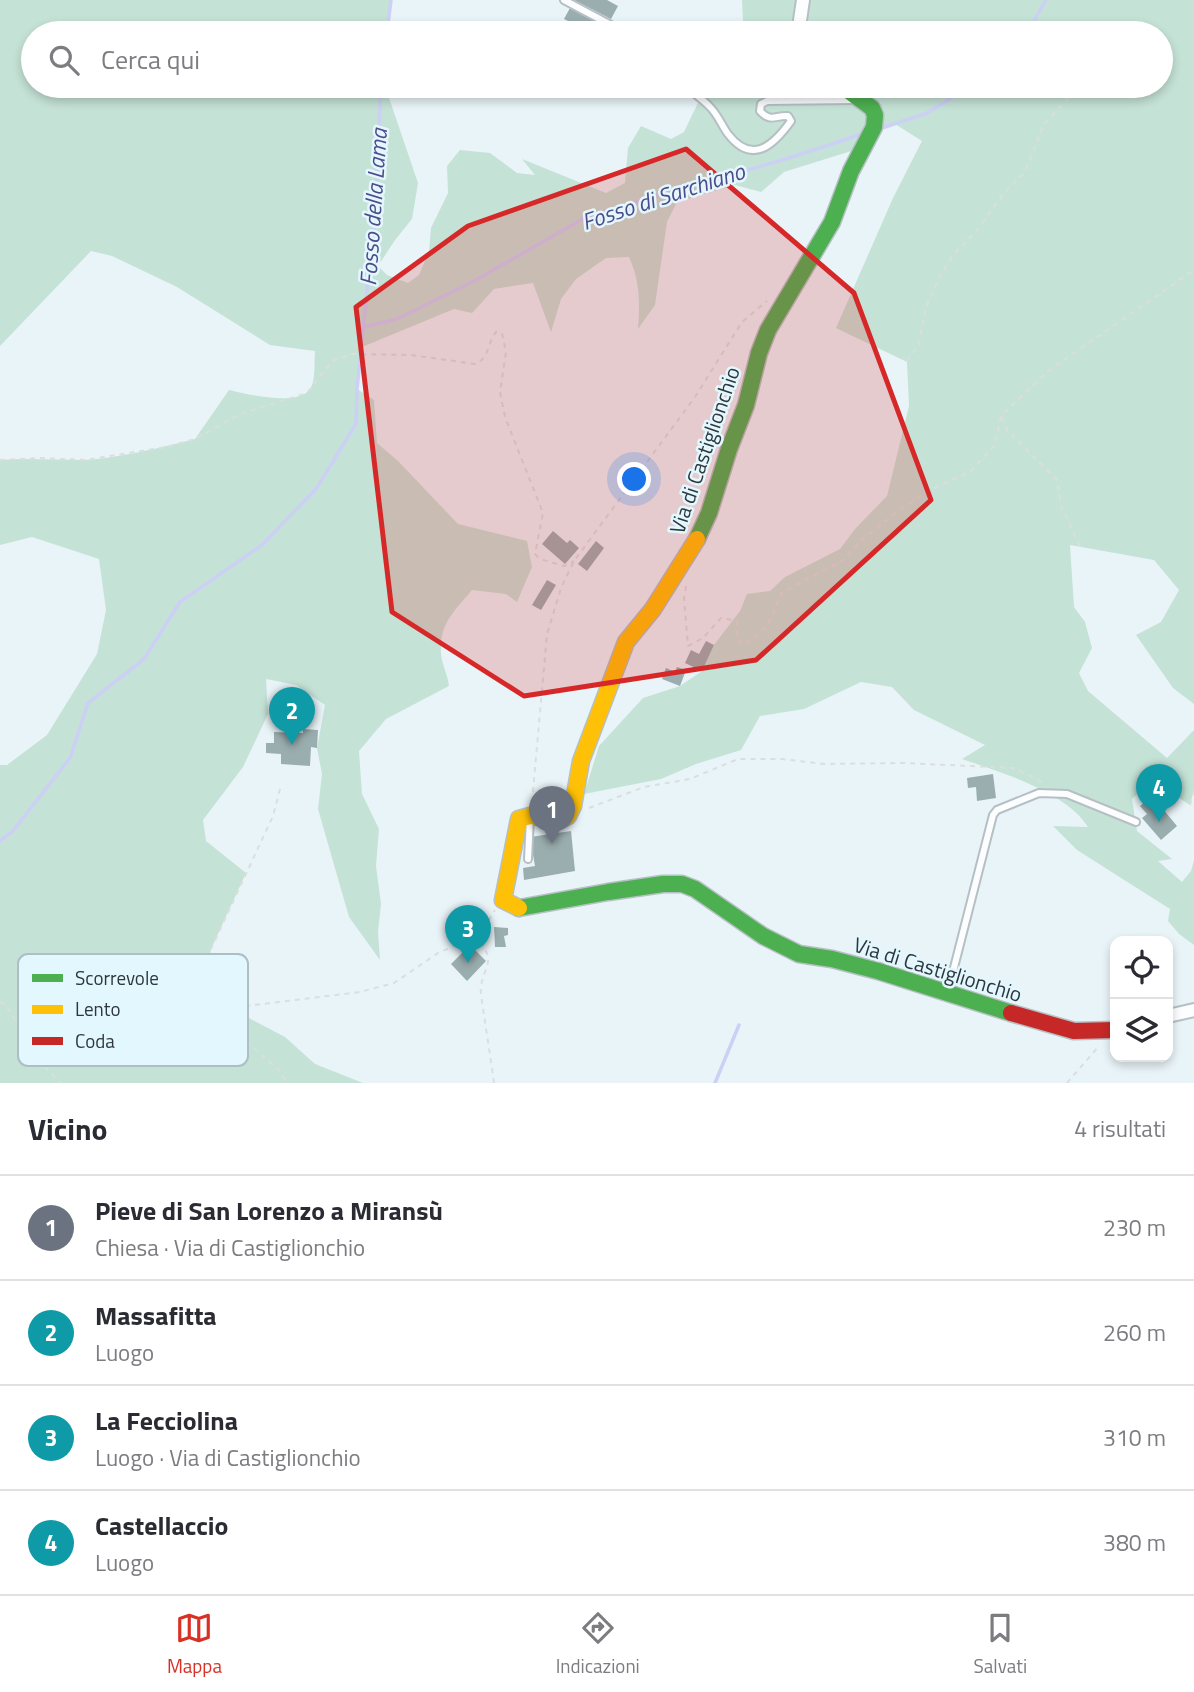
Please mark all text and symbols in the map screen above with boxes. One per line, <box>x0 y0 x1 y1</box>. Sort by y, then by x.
search box <box>21 21 1173 98</box>
text: Cerca qui <box>101 40 200 79</box>
icon: search <box>45 41 83 79</box>
water label: Fosso della Lama <box>350 126 396 287</box>
water label: Fosso di Sarchiano <box>577 153 750 239</box>
street label: Via di Castiglionchio <box>660 362 748 538</box>
your location <box>617 462 651 496</box>
pin: 2 <box>269 687 315 745</box>
pin: 4 <box>1136 764 1182 822</box>
pin: 1 <box>529 786 575 844</box>
pin: 3 <box>445 905 491 963</box>
street label: Via di Castiglionchio <box>850 928 1026 1010</box>
map controls <box>1110 936 1173 1062</box>
button: locate <box>1110 936 1173 999</box>
legend <box>18 954 248 1066</box>
text: Scorrevole <box>75 963 159 992</box>
text: Lento <box>75 994 120 1023</box>
button: layers <box>1110 999 1173 1062</box>
text: Coda <box>75 1026 115 1055</box>
text: Vicino <box>28 1106 108 1152</box>
text: 4 risultati <box>1074 1111 1166 1146</box>
text: Pieve di San Lorenzo a Miransù <box>95 1191 443 1230</box>
text: 1 <box>45 1210 57 1245</box>
text: 230 m <box>1103 1210 1166 1245</box>
text: Chiesa · Via di Castiglionchio <box>95 1230 365 1265</box>
text: Massafitta <box>95 1296 217 1335</box>
text: 2 <box>45 1315 57 1350</box>
text: 260 m <box>1103 1315 1166 1350</box>
text: Luogo <box>95 1335 154 1370</box>
text: La Fecciolina <box>95 1401 238 1440</box>
text: 3 <box>45 1420 57 1455</box>
text: 310 m <box>1103 1420 1166 1455</box>
text: Luogo · Via di Castiglionchio <box>95 1440 361 1475</box>
text: Castellaccio <box>95 1506 228 1545</box>
text: 4 <box>45 1525 57 1560</box>
text: 380 m <box>1103 1525 1166 1560</box>
text: Luogo <box>95 1545 154 1580</box>
tab: Mappa <box>167 1609 222 1680</box>
tab: Indicazioni <box>556 1609 640 1680</box>
tab: Salvati <box>974 1609 1027 1680</box>

